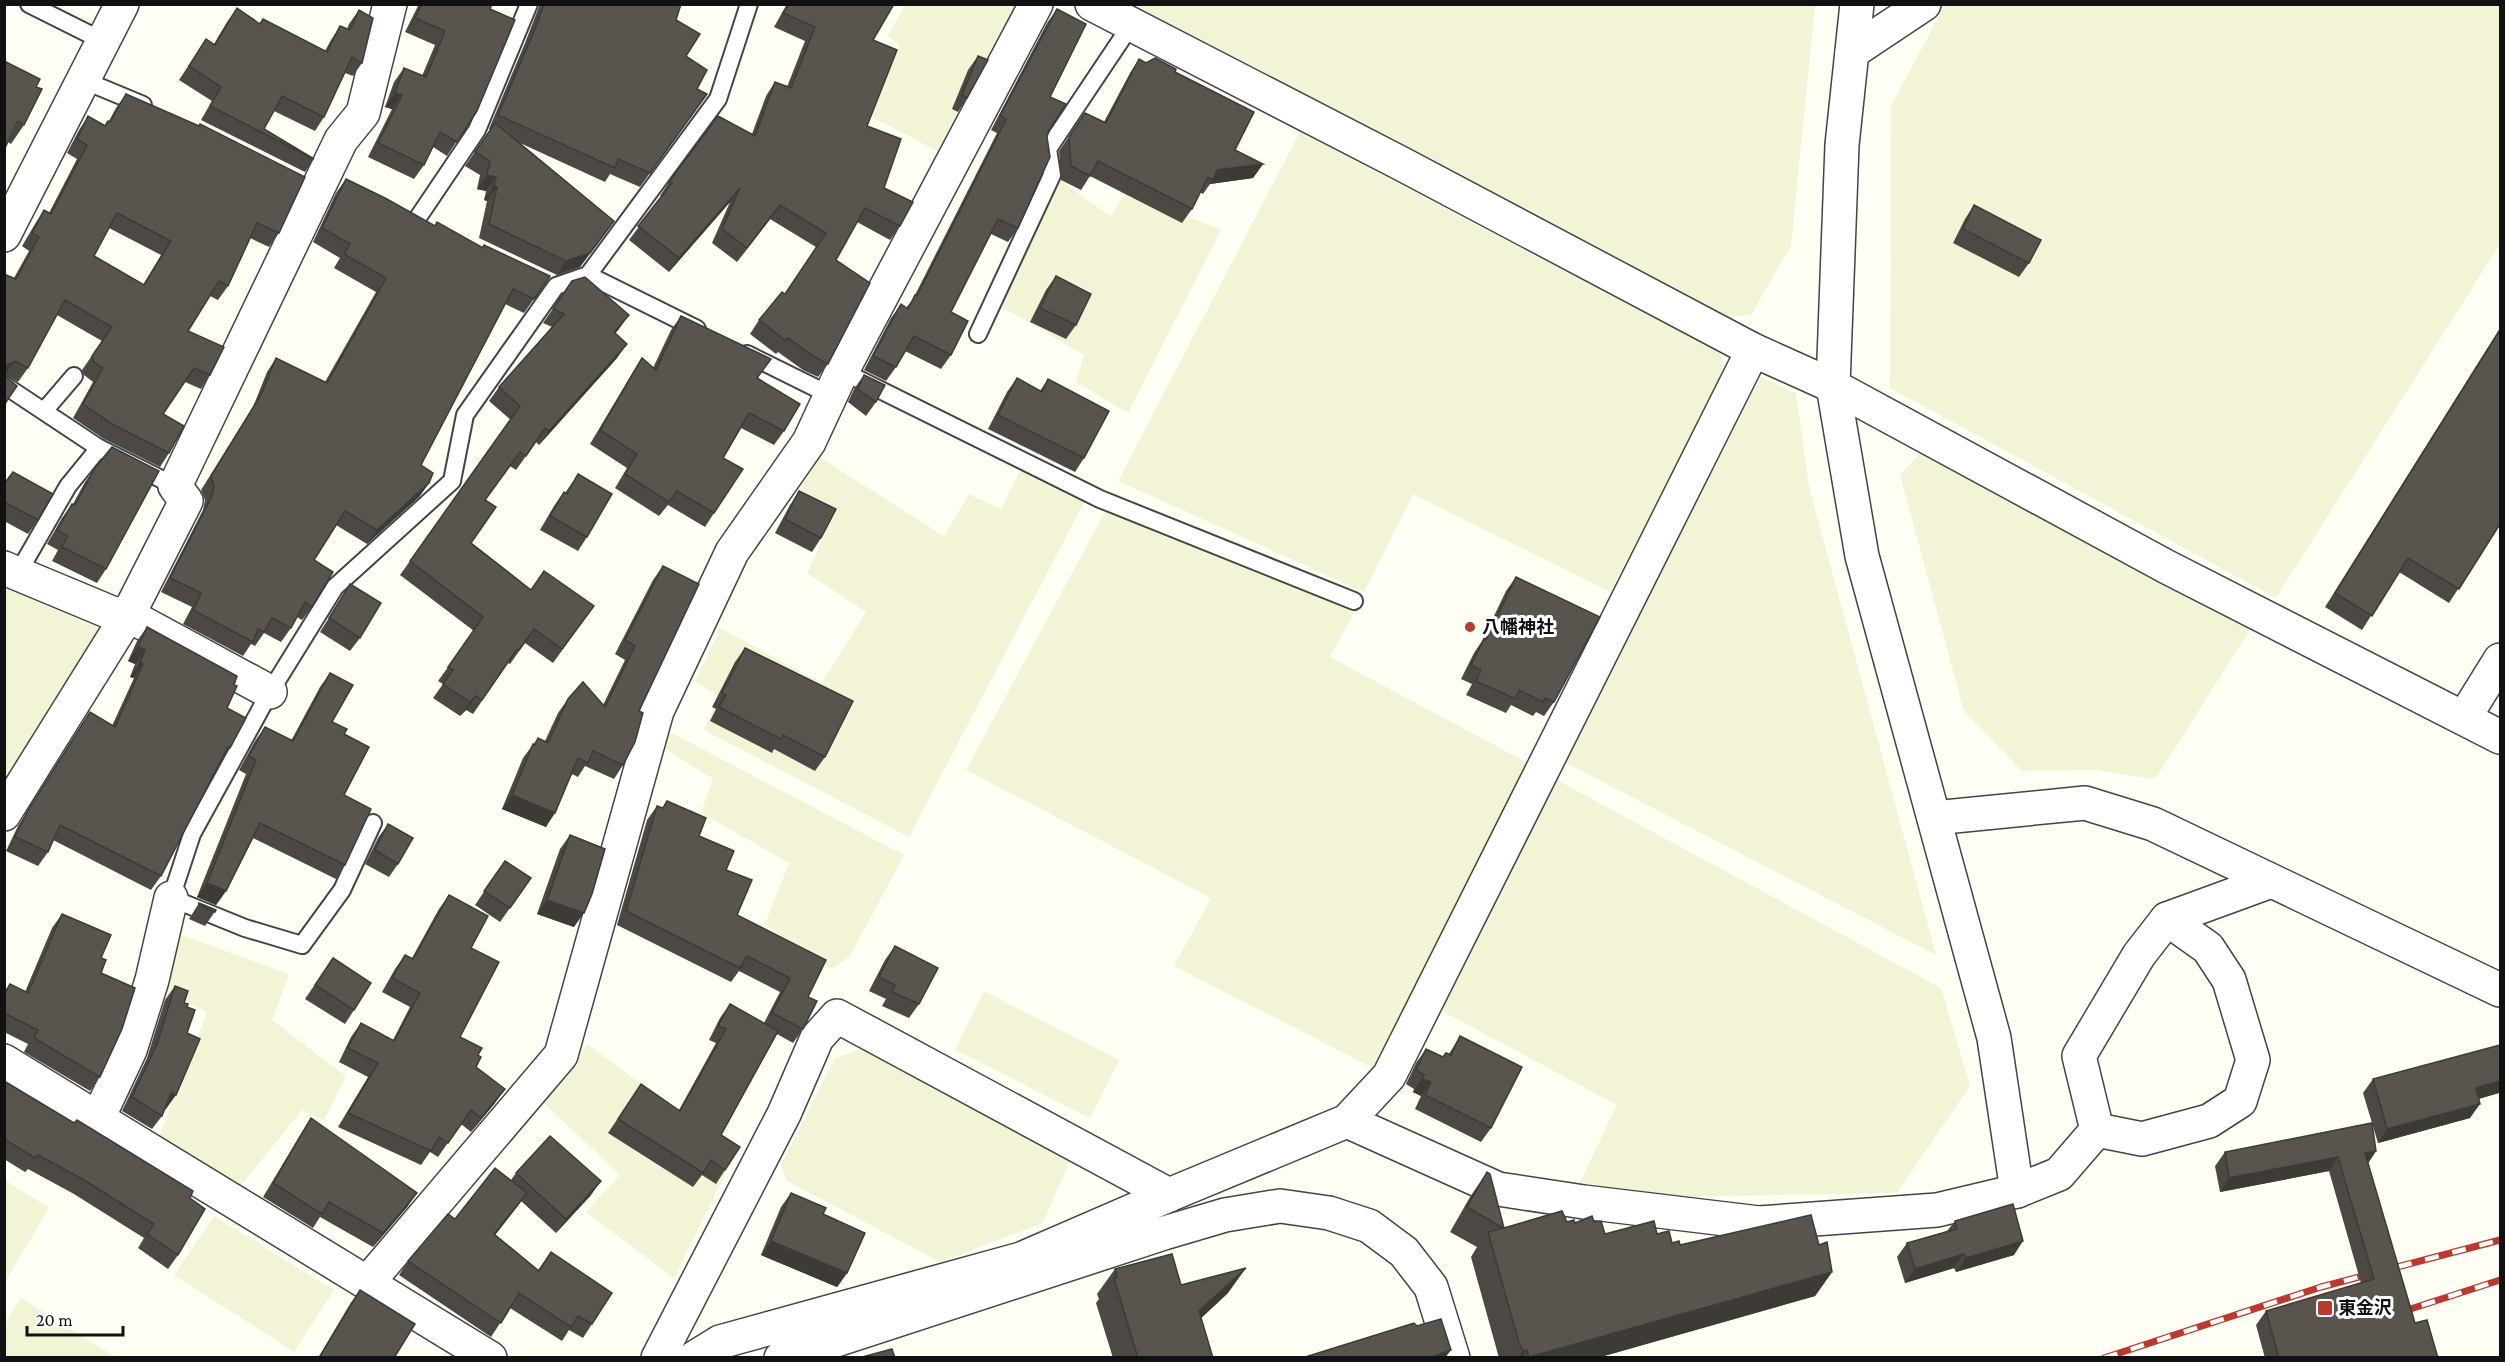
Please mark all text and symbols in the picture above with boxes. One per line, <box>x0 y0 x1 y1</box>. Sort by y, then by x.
place label: 八幡神社 <box>1482 617 1554 637</box>
marker: 八幡神社 <box>1463 620 1477 634</box>
place label: 東金沢 <box>2338 1298 2392 1318</box>
scale bar <box>27 1299 123 1337</box>
marker: 東金沢 <box>2316 1299 2334 1317</box>
text: 20 m <box>36 1310 73 1330</box>

